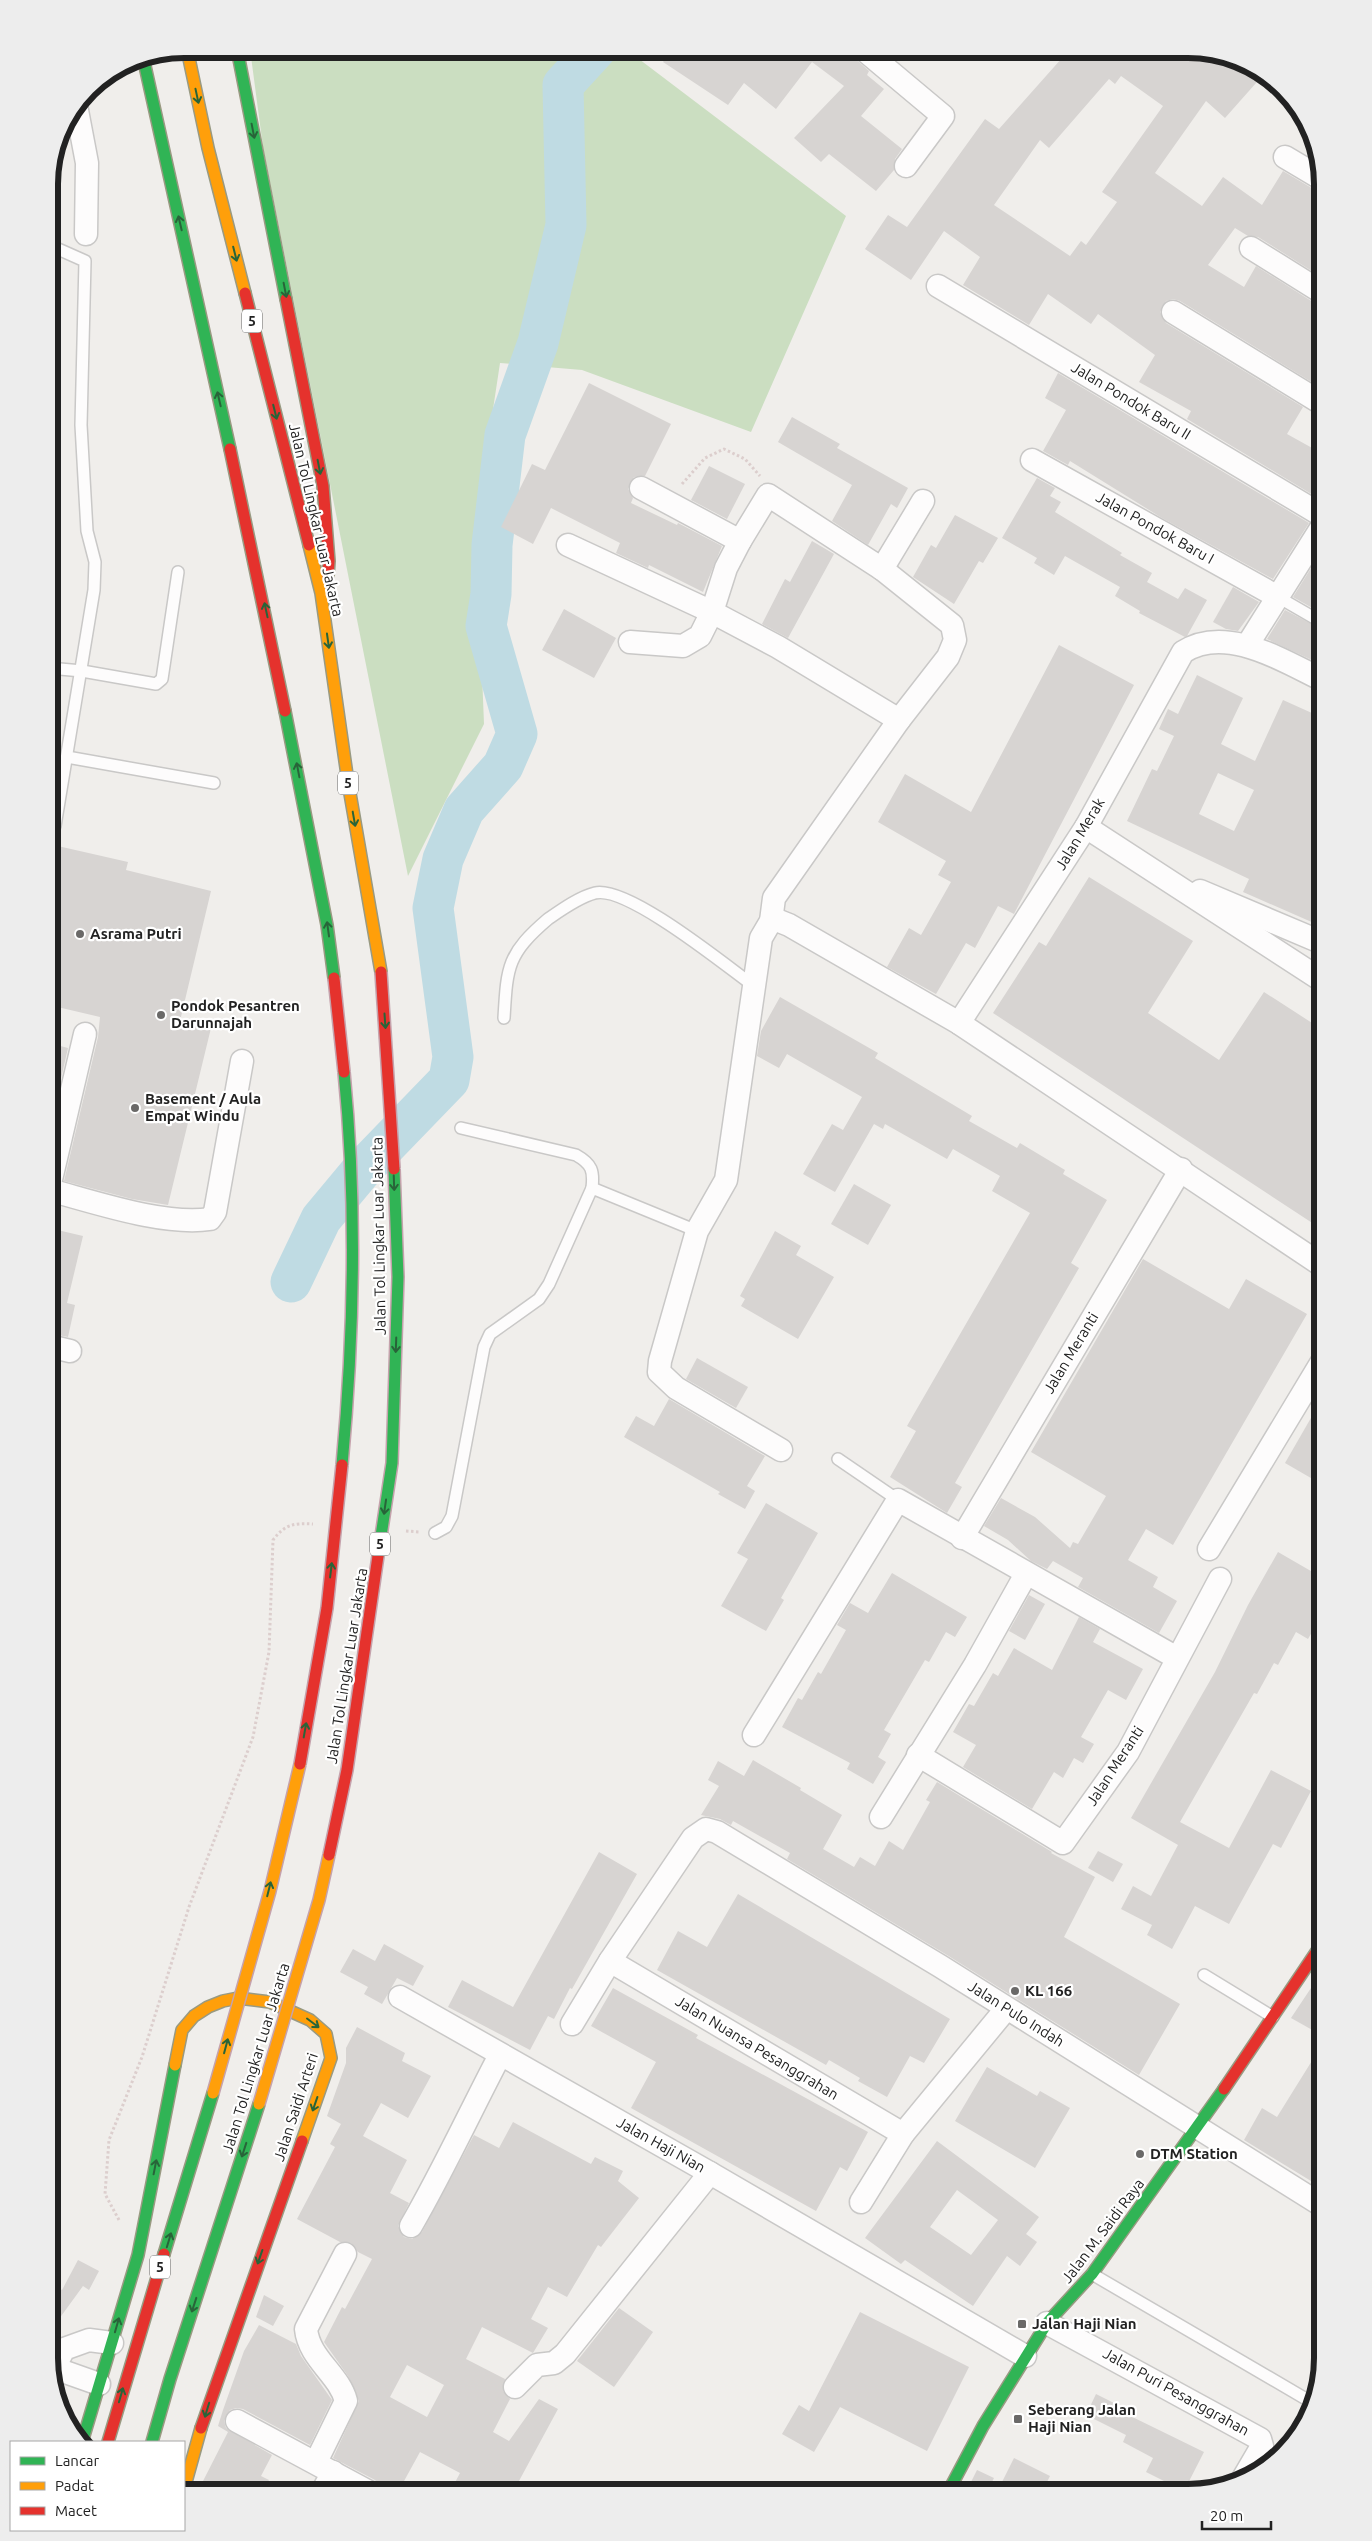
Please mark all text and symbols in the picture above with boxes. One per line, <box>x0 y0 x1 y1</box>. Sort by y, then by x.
one-way arrow <box>193 88 202 104</box>
one-way arrow <box>249 123 259 139</box>
one-way arrow <box>175 216 184 232</box>
one-way arrow <box>231 246 241 262</box>
one-way arrow <box>280 282 290 298</box>
road number: 5 <box>242 310 262 332</box>
street label: Jalan Pondok Baru II <box>1069 358 1194 443</box>
one-way arrow <box>214 391 223 407</box>
one-way arrow <box>271 403 281 419</box>
street label: Jalan Tol Lingkar Luar Jakarta <box>286 421 347 618</box>
one-way arrow <box>315 459 325 475</box>
street label: Jalan Pondok Baru I <box>1093 488 1217 567</box>
one-way arrow <box>260 603 270 619</box>
one-way arrow <box>323 633 333 649</box>
one-way arrow <box>292 762 302 778</box>
road number: 5 <box>338 771 358 794</box>
street label: Jalan Merak <box>1051 794 1108 873</box>
one-way arrow <box>350 811 360 827</box>
one-way arrow <box>323 922 333 938</box>
place label: Asrama Putri <box>90 925 182 942</box>
marker: Asrama Putri <box>74 928 86 940</box>
place label: Pondok Pesantren Darunnajah <box>171 997 300 1031</box>
marker: Pondok Pesantren Darunnajah <box>155 1009 167 1021</box>
one-way arrow <box>380 1013 390 1029</box>
place label: Basement / Aula Empat Windu <box>145 1090 261 1124</box>
marker: Basement / Aula Empat Windu <box>129 1102 141 1114</box>
street label: Jalan Tol Lingkar Luar Jakarta <box>368 1137 389 1335</box>
one-way arrow <box>390 1175 399 1191</box>
street label: Jalan Meranti <box>1040 1309 1101 1396</box>
one-way arrow <box>391 1337 400 1353</box>
one-way arrow <box>380 1499 390 1515</box>
road number: 5 <box>370 1532 390 1556</box>
one-way arrow <box>326 1562 336 1578</box>
street label: Jalan Tol Lingkar Luar Jakarta <box>323 1567 370 1765</box>
one-way arrow <box>301 1723 311 1739</box>
street label: Jalan Meranti <box>1083 1723 1147 1809</box>
one-way arrow <box>265 1881 274 1897</box>
street label: Jalan Tol Lingkar Luar Jakarta <box>218 1961 293 2155</box>
street label: Jalan Pulo Indah <box>965 1977 1067 2050</box>
place label: KL 166 <box>1025 1982 1072 1999</box>
marker: KL 166 <box>1009 1985 1021 1997</box>
street label: Jalan Nuansa Pesanggrahan <box>673 1992 842 2103</box>
one-way arrow <box>306 2017 319 2028</box>
one-way arrow <box>222 2038 231 2054</box>
street label: Jalan Saidi Arteri <box>270 2051 321 2163</box>
one-way arrow <box>309 2095 319 2111</box>
street label: Jalan Haji Nian <box>614 2113 708 2176</box>
one-way arrow <box>239 2142 249 2158</box>
place label: DTM Station <box>1150 2145 1238 2162</box>
marker: DTM Station <box>1134 2148 1146 2160</box>
one-way arrow <box>151 2160 160 2176</box>
street label: Jalan M. Saidi Raya <box>1058 2175 1147 2286</box>
one-way arrow <box>164 2232 174 2248</box>
one-way arrow <box>255 2249 265 2265</box>
road number: 5 <box>150 2256 170 2278</box>
one-way arrow <box>189 2297 198 2312</box>
place label: Jalan Haji Nian <box>1032 2315 1137 2332</box>
one-way arrow <box>113 2317 123 2333</box>
marker: Jalan Haji Nian <box>1016 2318 1028 2330</box>
street label: Jalan Puri Pesanggrahan <box>1100 2344 1252 2439</box>
one-way arrow <box>117 2388 127 2404</box>
place label: Seberang Jalan Haji Nian <box>1028 2401 1136 2435</box>
one-way arrow <box>201 2402 211 2418</box>
marker: Seberang Jalan Haji Nian <box>1012 2413 1024 2425</box>
legend <box>10 2441 185 2531</box>
text: Lancar <box>55 2452 100 2469</box>
text: Padat <box>55 2477 94 2494</box>
scale bar <box>1202 2498 1271 2530</box>
text: Macet <box>55 2502 97 2519</box>
text: 20 m <box>1210 2507 1243 2524</box>

